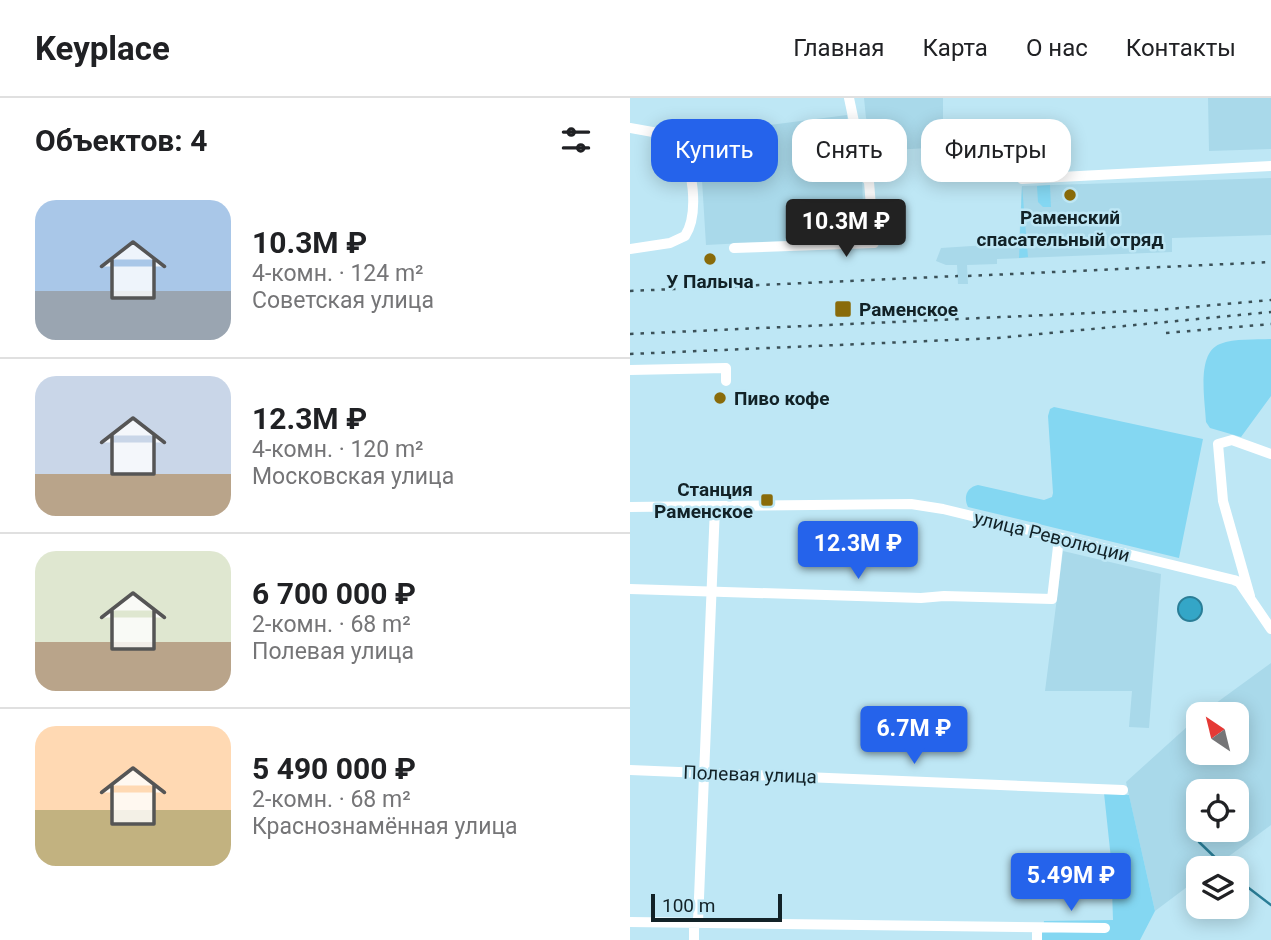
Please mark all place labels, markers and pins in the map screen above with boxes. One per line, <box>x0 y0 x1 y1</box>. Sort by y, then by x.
marker: Раменский спасательный отряд <box>1062 187 1078 203</box>
pin: 10.3M ₽ <box>781 200 911 259</box>
place label: Раменский спасательный отряд <box>977 206 1163 251</box>
marker: У Палыча <box>702 251 718 267</box>
place label: У Палыча <box>666 270 754 293</box>
place label: Раменское <box>859 298 958 321</box>
marker: Раменское <box>833 299 853 319</box>
place label: Пиво кофе <box>734 387 830 410</box>
marker: Пиво кофе <box>712 390 728 406</box>
place label: Станция Раменское <box>654 478 753 523</box>
marker: Станция Раменское <box>759 492 775 508</box>
pin: 12.3M ₽ <box>793 522 923 581</box>
pin: 6.7M ₽ <box>857 706 971 766</box>
pin: 5.49M ₽ <box>1006 854 1136 913</box>

